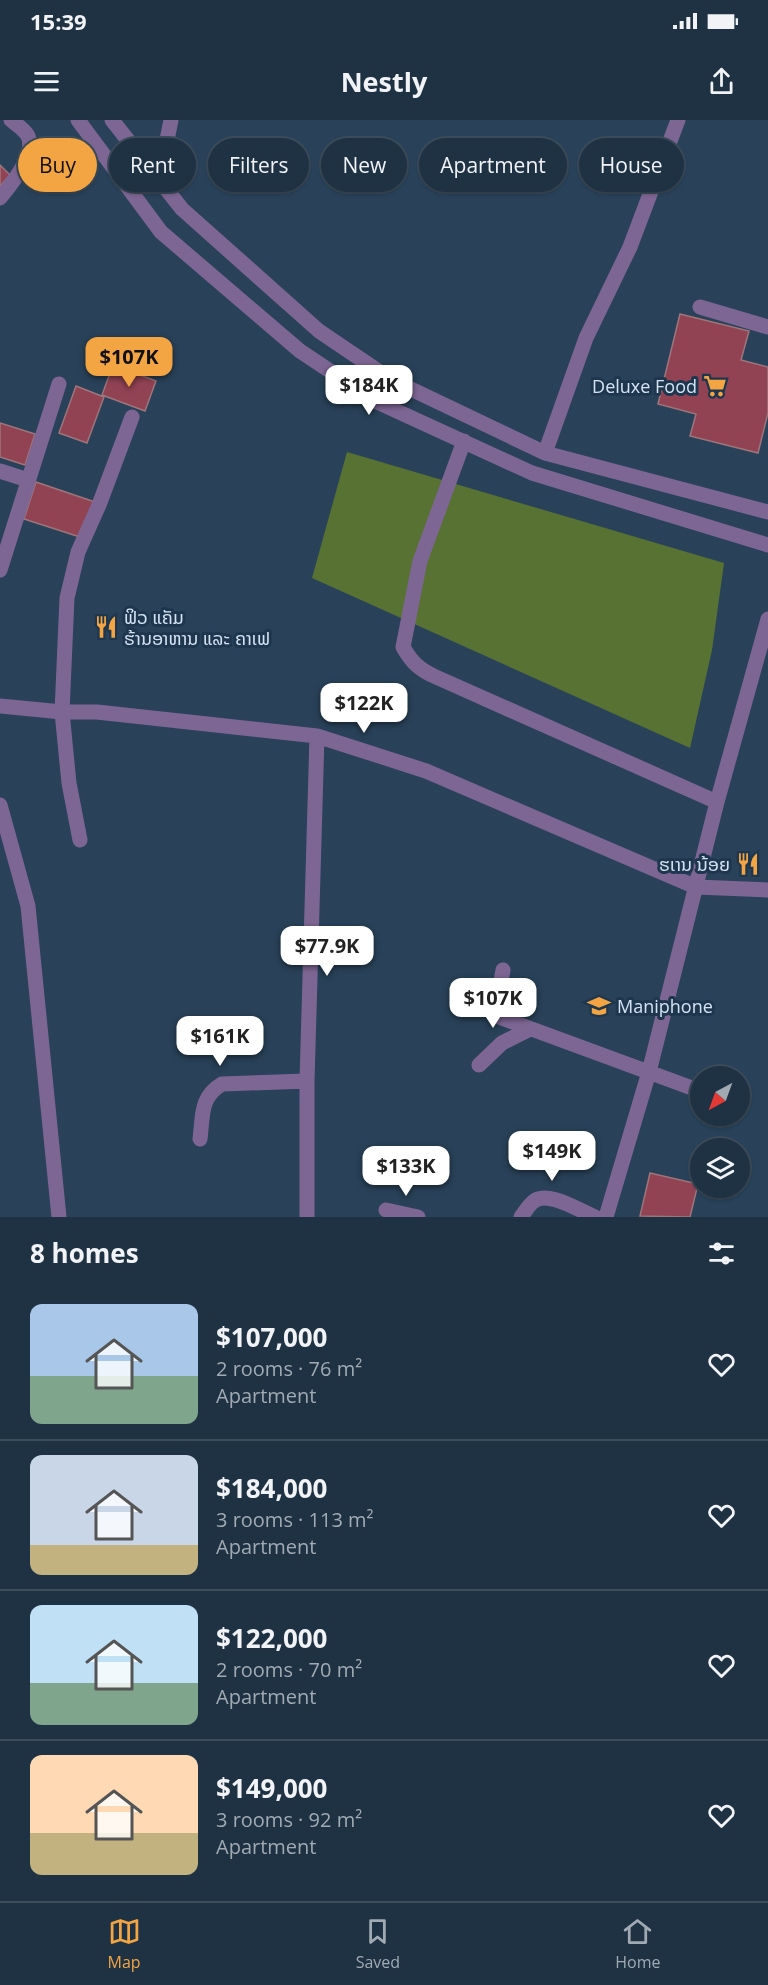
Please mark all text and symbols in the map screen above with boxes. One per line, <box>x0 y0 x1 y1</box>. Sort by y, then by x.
text: 15:39 <box>30 6 87 36</box>
text: Nestly <box>341 63 427 100</box>
icon: menu <box>30 65 63 98</box>
icon: share <box>705 65 738 98</box>
chip: Buy <box>18 138 97 192</box>
chip: Rent <box>109 138 196 192</box>
chip: Filters <box>208 138 309 192</box>
chip: New <box>321 138 407 192</box>
chip: Apartment <box>419 138 567 192</box>
chip: House <box>579 138 684 192</box>
pin: $107K <box>87 337 171 388</box>
text: $107K <box>99 343 159 370</box>
pin: $184K <box>327 365 411 416</box>
text: $184K <box>339 371 399 398</box>
supermarket icon: Deluxe Food <box>702 373 728 399</box>
place label: Deluxe Food <box>592 374 697 398</box>
place label: ຟິວ ແຄັມ ຮ້ານອາຫານ ແລະ ຄາເຟ <box>124 605 270 650</box>
restaurant icon: ຟິວ ແຄັມ ຮ້ານອາຫານ ແລະ ຄາເຟ <box>93 614 119 640</box>
pin: $122K <box>322 683 406 734</box>
text: $122K <box>334 689 394 716</box>
restaurant icon: ຮເານ ນ້ອຍ <box>735 851 761 877</box>
place label: ຮເານ ນ້ອຍ <box>659 852 730 876</box>
pin: $77.9K <box>278 926 376 977</box>
text: $77.9K <box>295 932 359 959</box>
pin: $107K <box>451 978 535 1029</box>
text: $107K <box>463 984 523 1011</box>
school or university icon: Maniphone <box>586 993 612 1019</box>
place label: Maniphone <box>617 994 713 1018</box>
pin: $161K <box>178 1016 262 1067</box>
text: $161K <box>190 1022 250 1049</box>
north arrow <box>690 1066 750 1126</box>
map controls <box>690 1066 750 1198</box>
pin: $149K <box>510 1131 594 1182</box>
text: $149K <box>522 1137 582 1164</box>
button: layers <box>690 1138 750 1198</box>
pin: $133K <box>364 1146 448 1197</box>
text: $133K <box>376 1152 436 1179</box>
text: 8 homes <box>30 1235 139 1271</box>
icon: filters <box>705 1237 738 1270</box>
text: $107,000 <box>216 1319 327 1355</box>
icon: home <box>78 1328 150 1400</box>
icon: heart <box>705 1348 738 1381</box>
text: 2 rooms · 76 m² <box>216 1355 362 1382</box>
text: Apartment <box>216 1382 316 1409</box>
text: $184,000 <box>216 1470 327 1506</box>
icon: home <box>78 1479 150 1551</box>
icon: heart <box>705 1499 738 1532</box>
text: 3 rooms · 113 m² <box>216 1506 374 1533</box>
text: Apartment <box>216 1533 316 1560</box>
text: $122,000 <box>216 1620 327 1656</box>
icon: home <box>78 1629 150 1701</box>
icon: heart <box>705 1649 738 1682</box>
text: 2 rooms · 70 m² <box>216 1656 362 1683</box>
text: Apartment <box>216 1683 316 1710</box>
text: $149,000 <box>216 1770 327 1806</box>
icon: home <box>78 1779 150 1851</box>
icon: heart <box>705 1799 738 1832</box>
text: 3 rooms · 92 m² <box>216 1806 362 1833</box>
text: Apartment <box>216 1833 316 1860</box>
tab: Map <box>108 1915 141 1973</box>
tab: Saved <box>356 1915 400 1973</box>
tab: Home <box>615 1915 660 1973</box>

